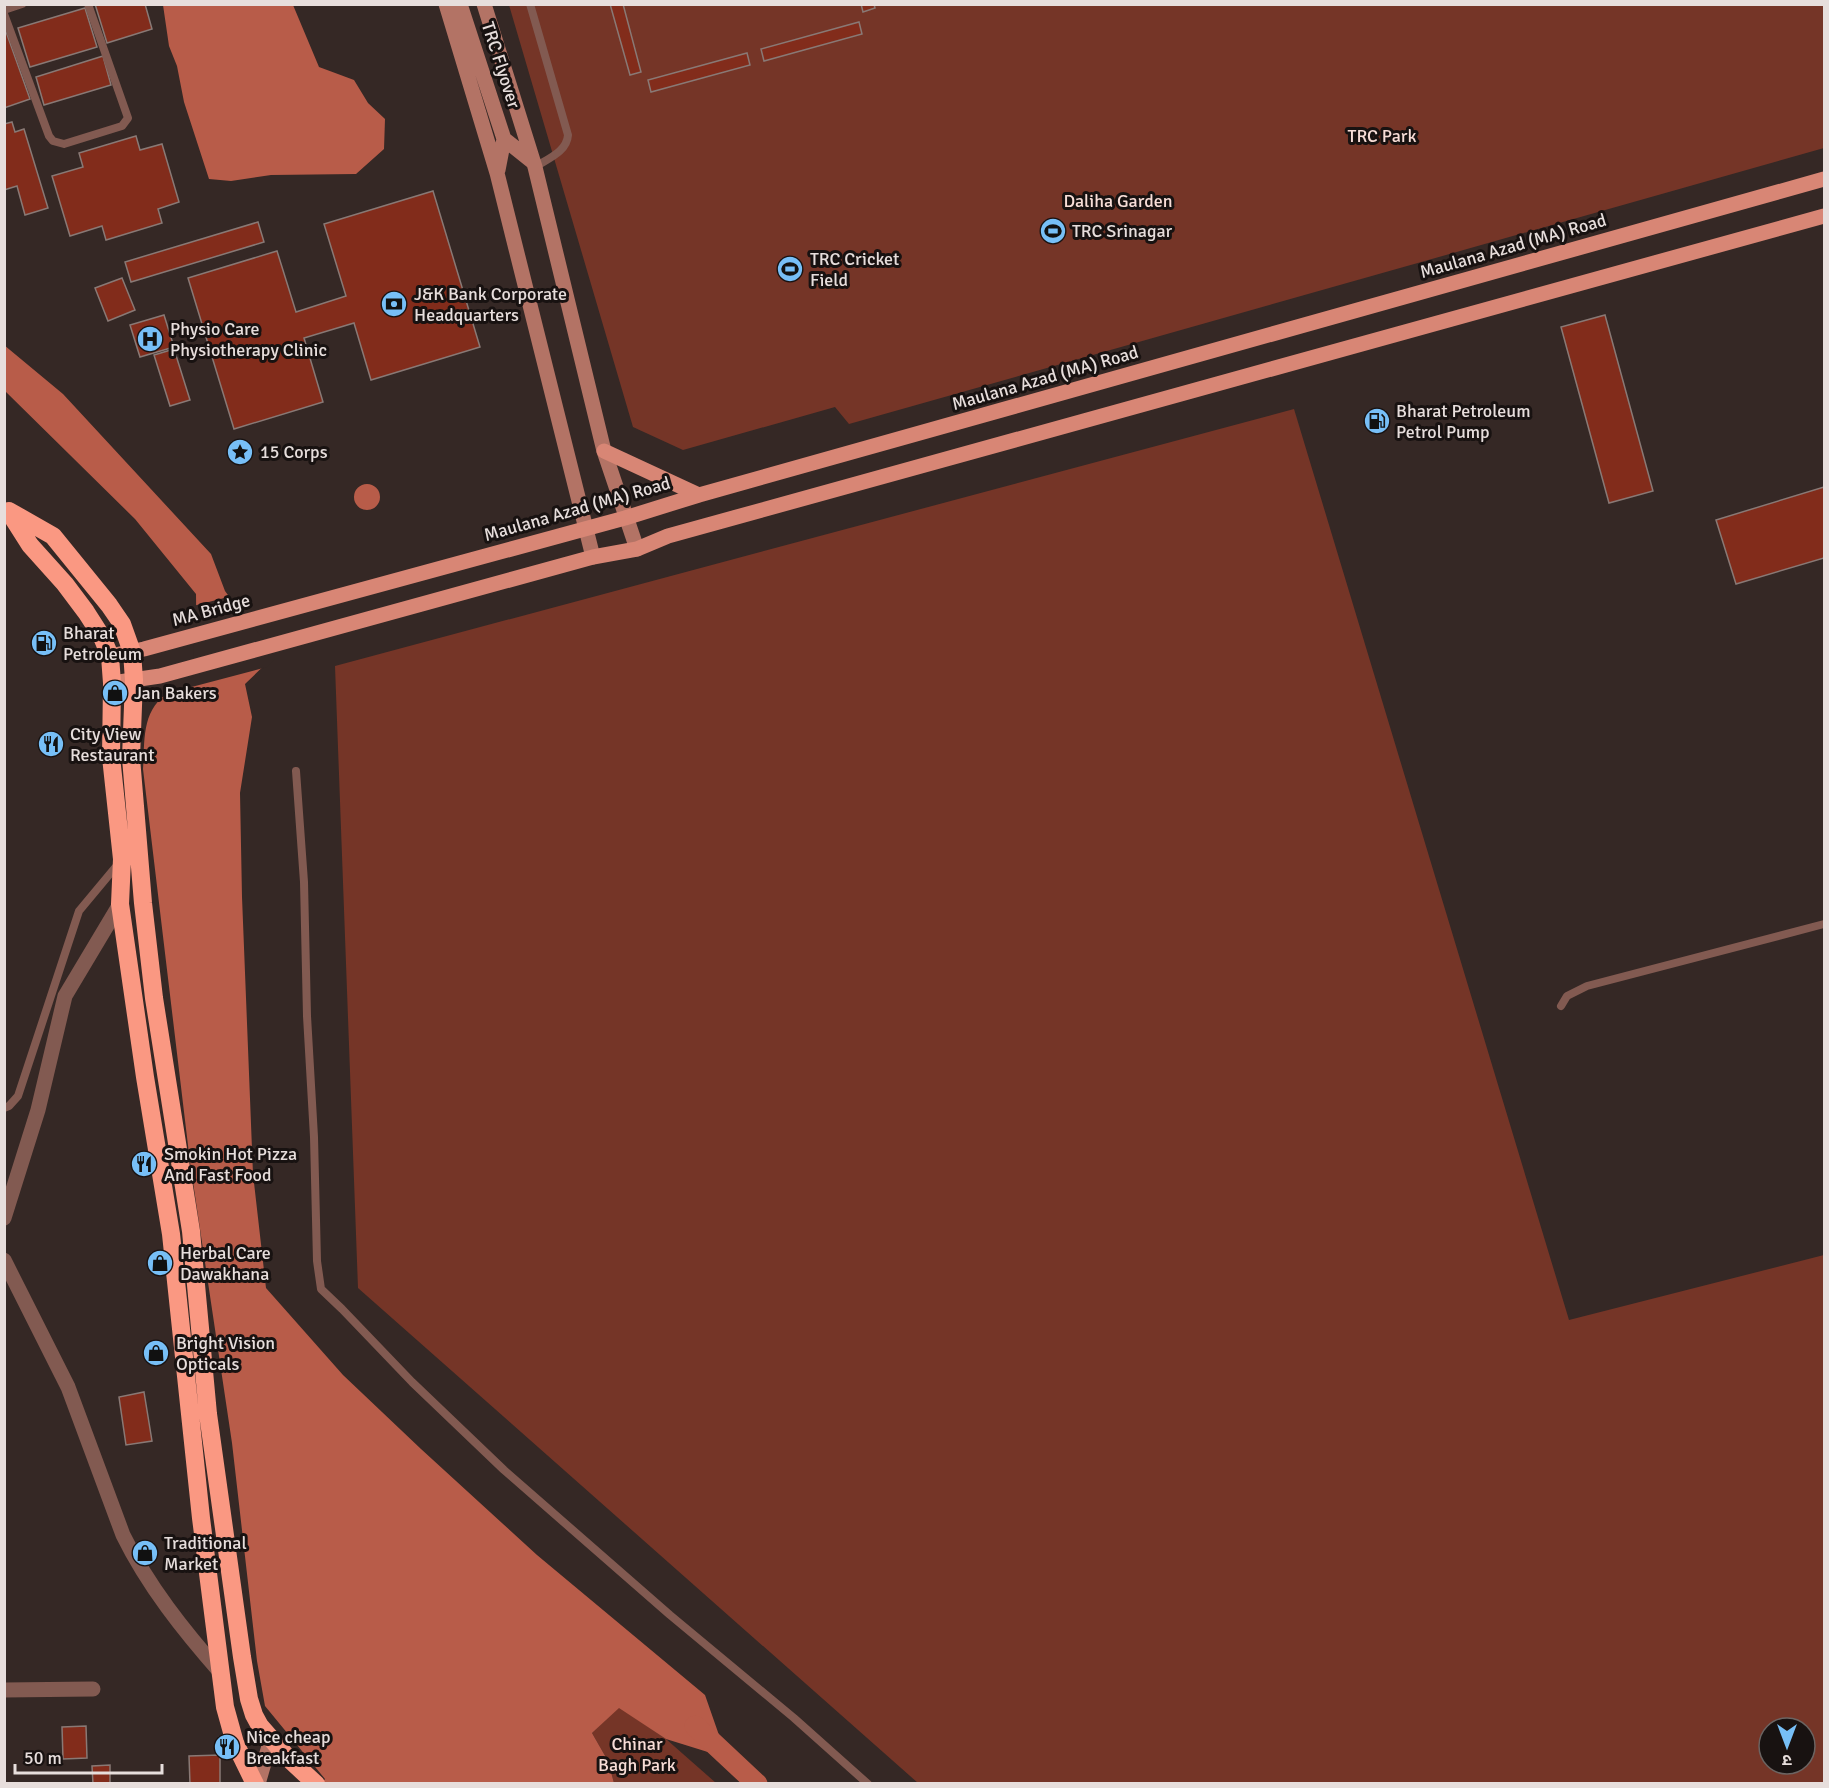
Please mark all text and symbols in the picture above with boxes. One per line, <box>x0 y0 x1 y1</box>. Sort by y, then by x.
street label: TRC Flyover <box>477 19 525 111</box>
park label: TRC Park <box>1348 125 1416 147</box>
park label: Daliha Garden <box>1063 190 1173 212</box>
street label: Maulana Azad (MA) Road <box>1417 209 1609 283</box>
sports icon: TRC Srinagar <box>1038 216 1068 246</box>
place label: TRC Srinagar <box>1072 220 1173 242</box>
place label: TRC Cricket Field <box>810 248 899 291</box>
sports icon: TRC Cricket Field <box>775 254 805 284</box>
place label: J&K Bank Corporate Headquarters <box>414 283 567 326</box>
bank icon: J&K Bank Corporate Headquarters <box>379 289 409 319</box>
place label: Physio Care Physiotherapy Clinic <box>170 318 327 361</box>
hospital icon: Physio Care Physiotherapy Clinic <box>135 324 165 354</box>
street label: Maulana Azad (MA) Road <box>949 341 1141 415</box>
place label: Bharat Petroleum Petrol Pump <box>1396 400 1530 443</box>
fuel station icon: Bharat Petroleum Petrol Pump <box>1362 406 1392 436</box>
place icon: 15 Corps <box>225 437 255 467</box>
place label: 15 Corps <box>260 441 328 463</box>
street label: Maulana Azad (MA) Road <box>481 472 673 546</box>
street label: MA Bridge <box>170 589 252 631</box>
place label: Bharat Petroleum <box>63 622 142 665</box>
fuel station icon: Bharat Petroleum <box>29 628 59 658</box>
shop icon: Jan Bakers <box>100 678 130 708</box>
place label: Jan Bakers <box>134 682 217 704</box>
place label: City View Restaurant <box>70 723 154 766</box>
restaurant icon: City View Restaurant <box>36 729 66 759</box>
place label: Smokin Hot Pizza And Fast Food <box>164 1143 297 1186</box>
restaurant icon: Smokin Hot Pizza And Fast Food <box>129 1149 159 1179</box>
place label: Herbal Care Dawakhana <box>180 1242 271 1285</box>
shop icon: Herbal Care Dawakhana <box>145 1248 175 1278</box>
place label: Bright Vision Opticals <box>176 1332 275 1375</box>
shop icon: Bright Vision Opticals <box>141 1338 171 1368</box>
place label: Traditional Market <box>164 1532 247 1575</box>
shop icon: Traditional Market <box>130 1538 160 1568</box>
north arrow <box>1757 1716 1817 1776</box>
place label: Nice cheap Breakfast <box>246 1726 330 1769</box>
restaurant icon: Nice cheap Breakfast <box>212 1732 242 1762</box>
park label: Chinar Bagh Park <box>598 1733 676 1776</box>
scale bar <box>15 1737 162 1775</box>
text: 50 m <box>24 1747 62 1769</box>
text: उ <box>1782 1750 1792 1770</box>

